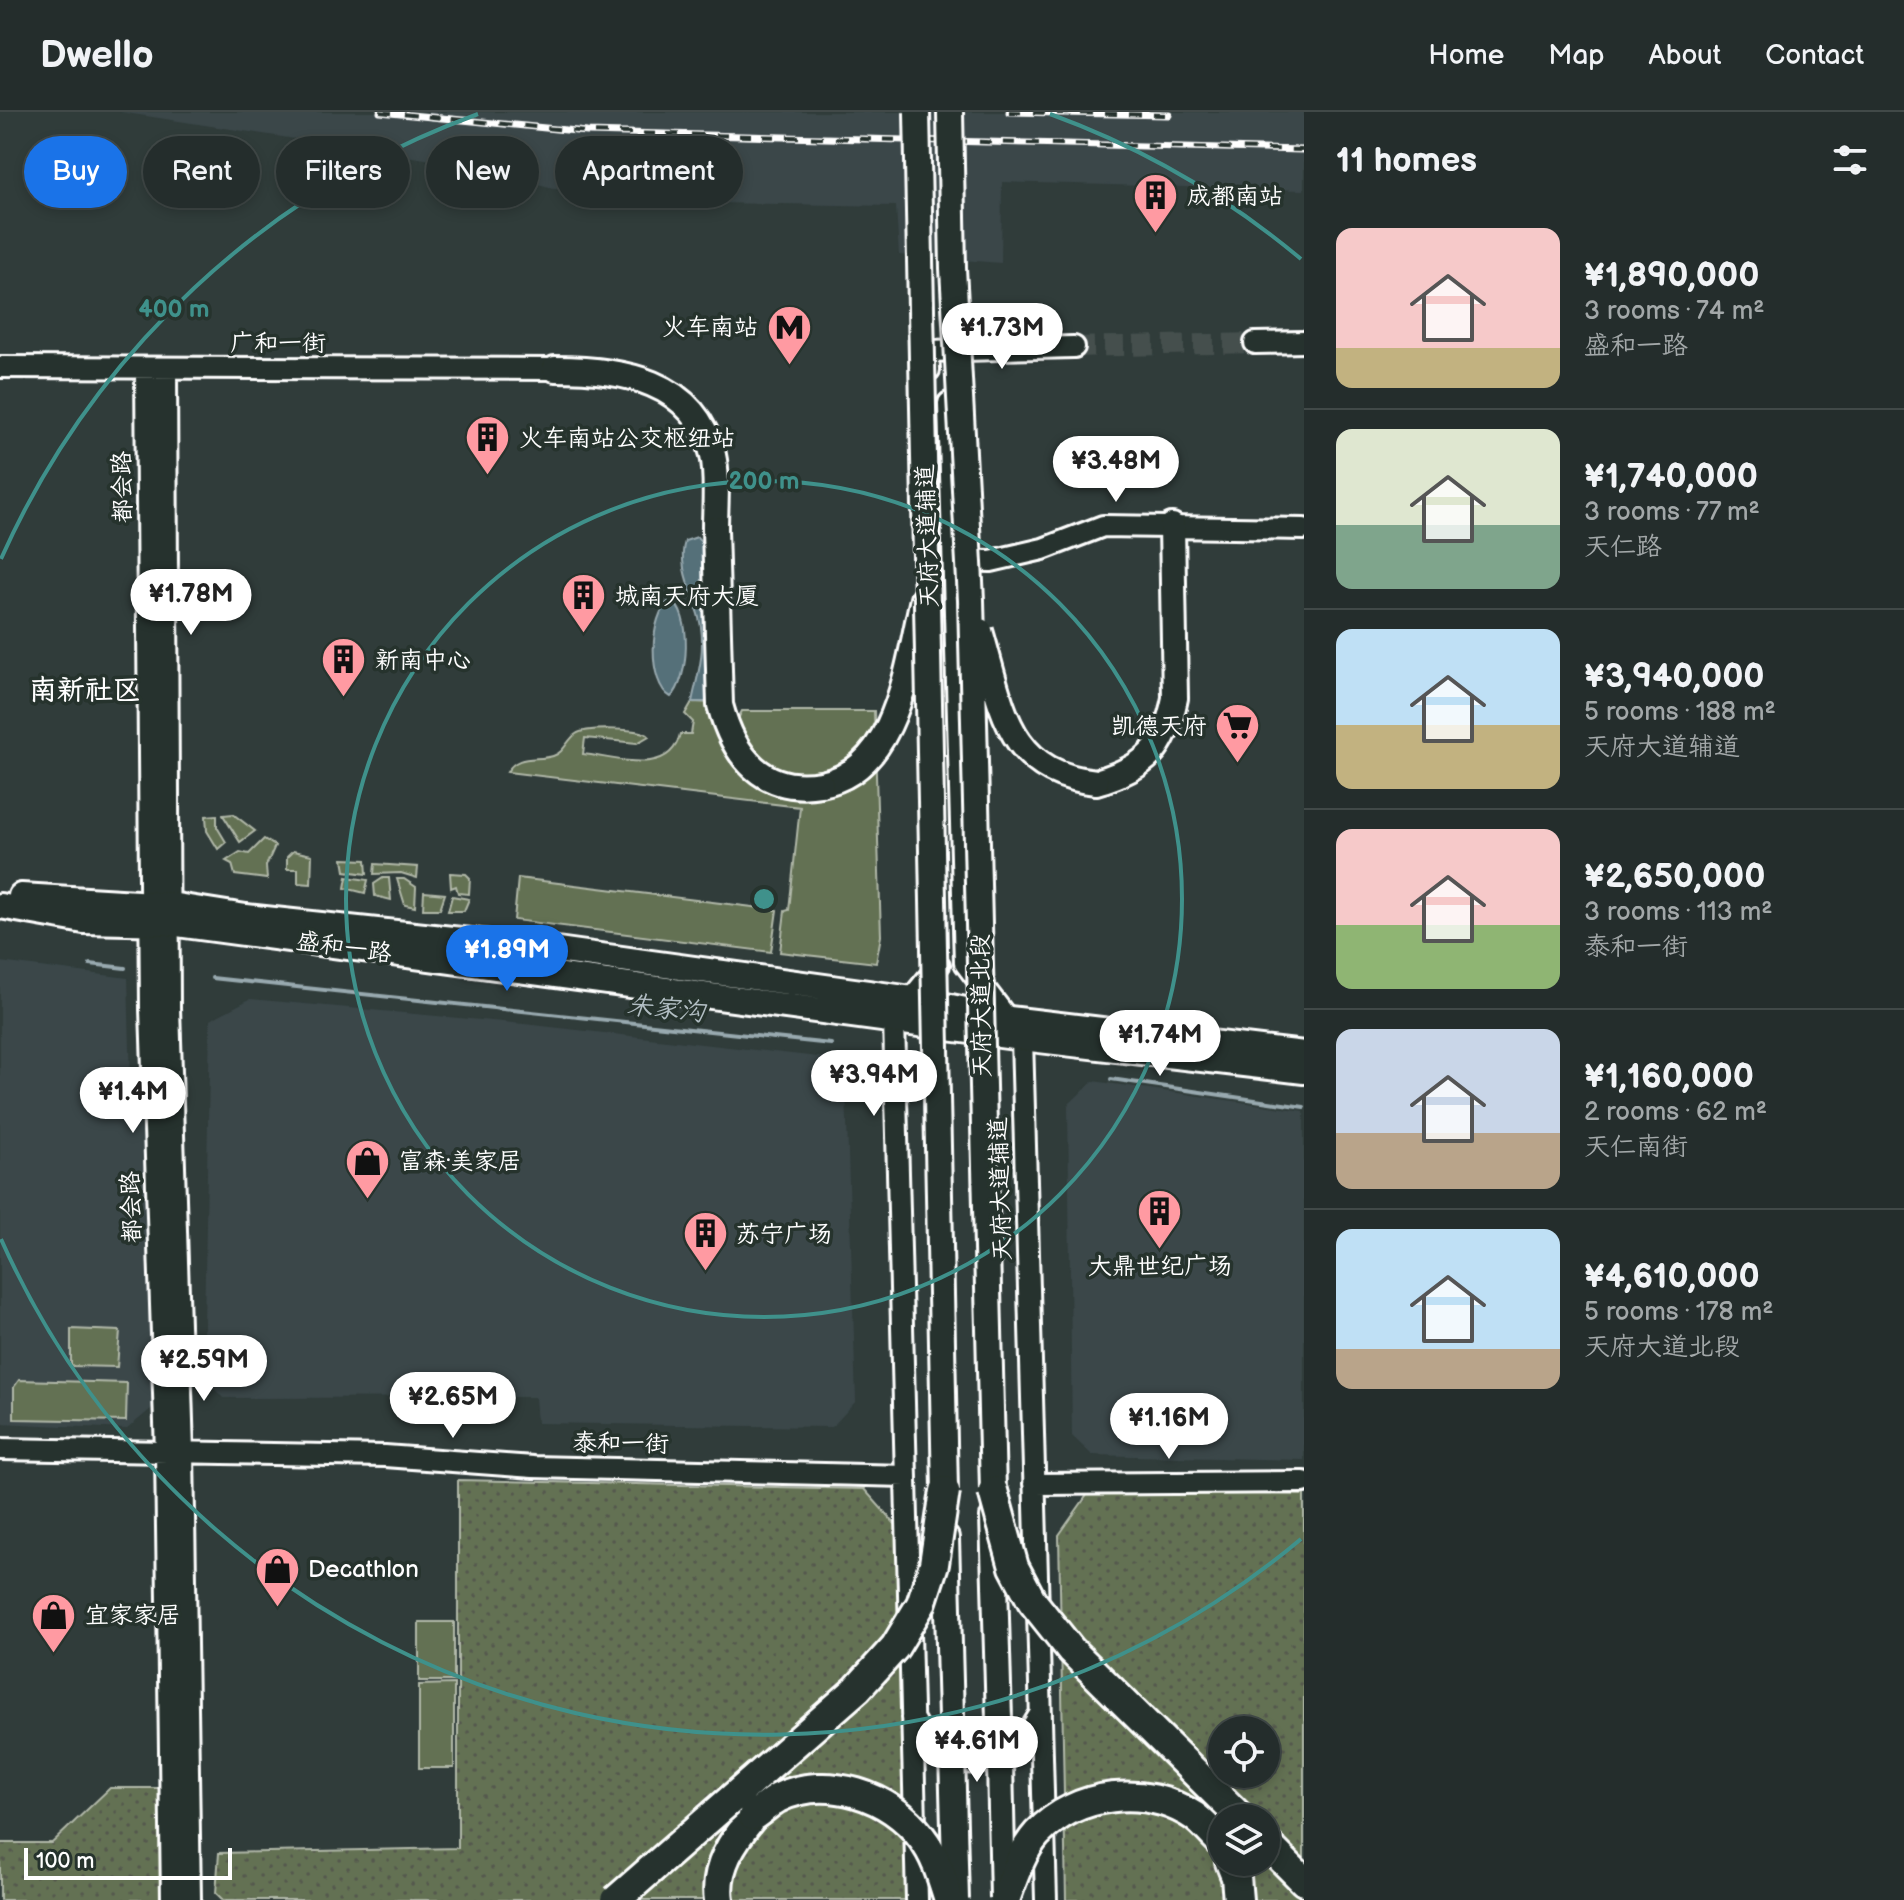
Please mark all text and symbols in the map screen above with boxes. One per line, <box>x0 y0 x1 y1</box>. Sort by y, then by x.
text: Dwello <box>40 33 154 78</box>
text: Home <box>1428 39 1504 72</box>
text: Map <box>1548 39 1605 72</box>
text: About <box>1649 39 1721 72</box>
text: Contact <box>1765 39 1864 72</box>
chip: Buy <box>24 136 127 208</box>
chip: Rent <box>143 136 260 208</box>
chip: Filters <box>276 136 410 208</box>
chip: New <box>426 136 539 208</box>
chip: Apartment <box>555 136 743 208</box>
icon: filters <box>1828 138 1872 182</box>
text: 11 homes <box>1336 140 1477 181</box>
building icon: 成都南站 <box>1132 172 1180 235</box>
place label: 成都南站 <box>1187 182 1283 211</box>
text: ¥1,890,000 <box>1584 255 1759 296</box>
icon: home <box>1400 260 1496 356</box>
text: 400 m <box>139 295 210 324</box>
text: 3 rooms · 74 m² <box>1584 296 1764 327</box>
metro station icon: 火车南站 <box>765 303 813 366</box>
pin: ¥1.73M <box>937 303 1067 371</box>
place label: 火车南站 <box>662 313 758 342</box>
text: ¥1.73M <box>960 313 1044 344</box>
street label: 广和一街 <box>230 329 326 358</box>
text: 盛和一路 <box>1584 331 1688 362</box>
building icon: 火车南站公交枢纽站 <box>464 414 512 477</box>
place label: 火车南站公交枢纽站 <box>519 424 735 453</box>
pin: ¥3.48M <box>1051 436 1181 504</box>
text: ¥3.48M <box>1071 446 1161 477</box>
street label: 都会路 <box>107 451 138 523</box>
text: ¥1,740,000 <box>1584 456 1758 497</box>
icon: home <box>1400 461 1496 557</box>
street label: 天府大道辅道 <box>910 464 945 608</box>
text: 200 m <box>729 467 799 496</box>
text: 3 rooms · 77 m² <box>1584 497 1760 528</box>
text: 天仁路 <box>1584 532 1662 563</box>
pin: ¥1.78M <box>126 569 256 637</box>
building icon: 城南天府大厦 <box>560 572 608 635</box>
text: ¥1.78M <box>148 579 234 610</box>
place label: 城南天府大厦 <box>615 582 759 611</box>
building icon: 新南中心 <box>320 636 368 699</box>
place label: 新南中心 <box>375 646 471 675</box>
text: ¥3,940,000 <box>1584 656 1765 697</box>
icon: home <box>1400 661 1496 757</box>
district label: 南新社区 <box>29 674 141 707</box>
text: 5 rooms · 188 m² <box>1584 697 1776 728</box>
supermarket icon: 凯德天府 <box>1214 702 1262 765</box>
place label: 凯德天府 <box>1111 712 1207 741</box>
text: 天府大道辅道 <box>1584 732 1740 763</box>
text: ¥2,650,000 <box>1584 856 1765 897</box>
icon: home <box>1400 861 1496 957</box>
centre of rings <box>750 885 778 913</box>
text: 3 rooms · 113 m² <box>1584 897 1773 928</box>
pin: ¥1.89M <box>442 925 572 993</box>
street label: 盛和一路 <box>294 926 393 969</box>
text: 泰和一街 <box>1584 932 1688 963</box>
street label: 天府大道北段 <box>966 934 997 1078</box>
text: ¥1.89M <box>464 935 550 966</box>
water label: 朱家沟 <box>625 990 708 1029</box>
pin: ¥1.74M <box>1095 1010 1225 1078</box>
text: ¥1.74M <box>1118 1020 1202 1051</box>
pin: ¥3.94M <box>809 1050 939 1118</box>
text: ¥1,160,000 <box>1584 1056 1754 1097</box>
text: ¥3.94M <box>829 1060 919 1091</box>
icon: home <box>1400 1061 1496 1157</box>
pin: ¥1.4M <box>77 1067 189 1135</box>
text: ¥1.4M <box>98 1077 168 1108</box>
text: 2 rooms · 62 m² <box>1584 1097 1767 1128</box>
street label: 天府大道辅道 <box>983 1117 1018 1261</box>
text: 天仁南街 <box>1584 1132 1688 1163</box>
shop icon: 富森·美家居 <box>344 1137 392 1200</box>
place label: 富森·美家居 <box>399 1147 522 1176</box>
street label: 都会路 <box>116 1170 147 1243</box>
building icon: 大鼎世纪广场 <box>1136 1188 1184 1251</box>
building icon: 苏宁广场 <box>681 1210 729 1273</box>
place label: 苏宁广场 <box>736 1220 832 1249</box>
place label: 大鼎世纪广场 <box>1088 1252 1232 1281</box>
text: ¥4,610,000 <box>1584 1256 1760 1297</box>
icon: home <box>1400 1261 1496 1357</box>
text: 5 rooms · 178 m² <box>1584 1297 1773 1328</box>
text: 天府大道北段 <box>1584 1332 1740 1363</box>
pin: ¥2.59M <box>139 1335 269 1403</box>
text: ¥2.59M <box>159 1345 249 1376</box>
pin: ¥2.65M <box>388 1372 518 1440</box>
text: ¥2.65M <box>408 1382 498 1413</box>
pin: ¥1.16M <box>1104 1393 1234 1461</box>
text: ¥1.16M <box>1128 1403 1210 1434</box>
street label: 泰和一街 <box>573 1428 669 1459</box>
shop icon: Decathlon <box>253 1545 301 1608</box>
place label: Decathlon <box>308 1555 419 1584</box>
shop icon: 宜家家居 <box>30 1591 78 1654</box>
place label: 宜家家居 <box>85 1601 181 1630</box>
pin: ¥4.61M <box>912 1716 1042 1784</box>
map controls <box>1208 1716 1280 1876</box>
button: locate <box>1208 1716 1280 1788</box>
text: ¥4.61M <box>934 1726 1020 1757</box>
button: layers <box>1208 1804 1280 1876</box>
scale bar <box>24 1844 232 1880</box>
text: 100 m <box>36 1848 95 1875</box>

